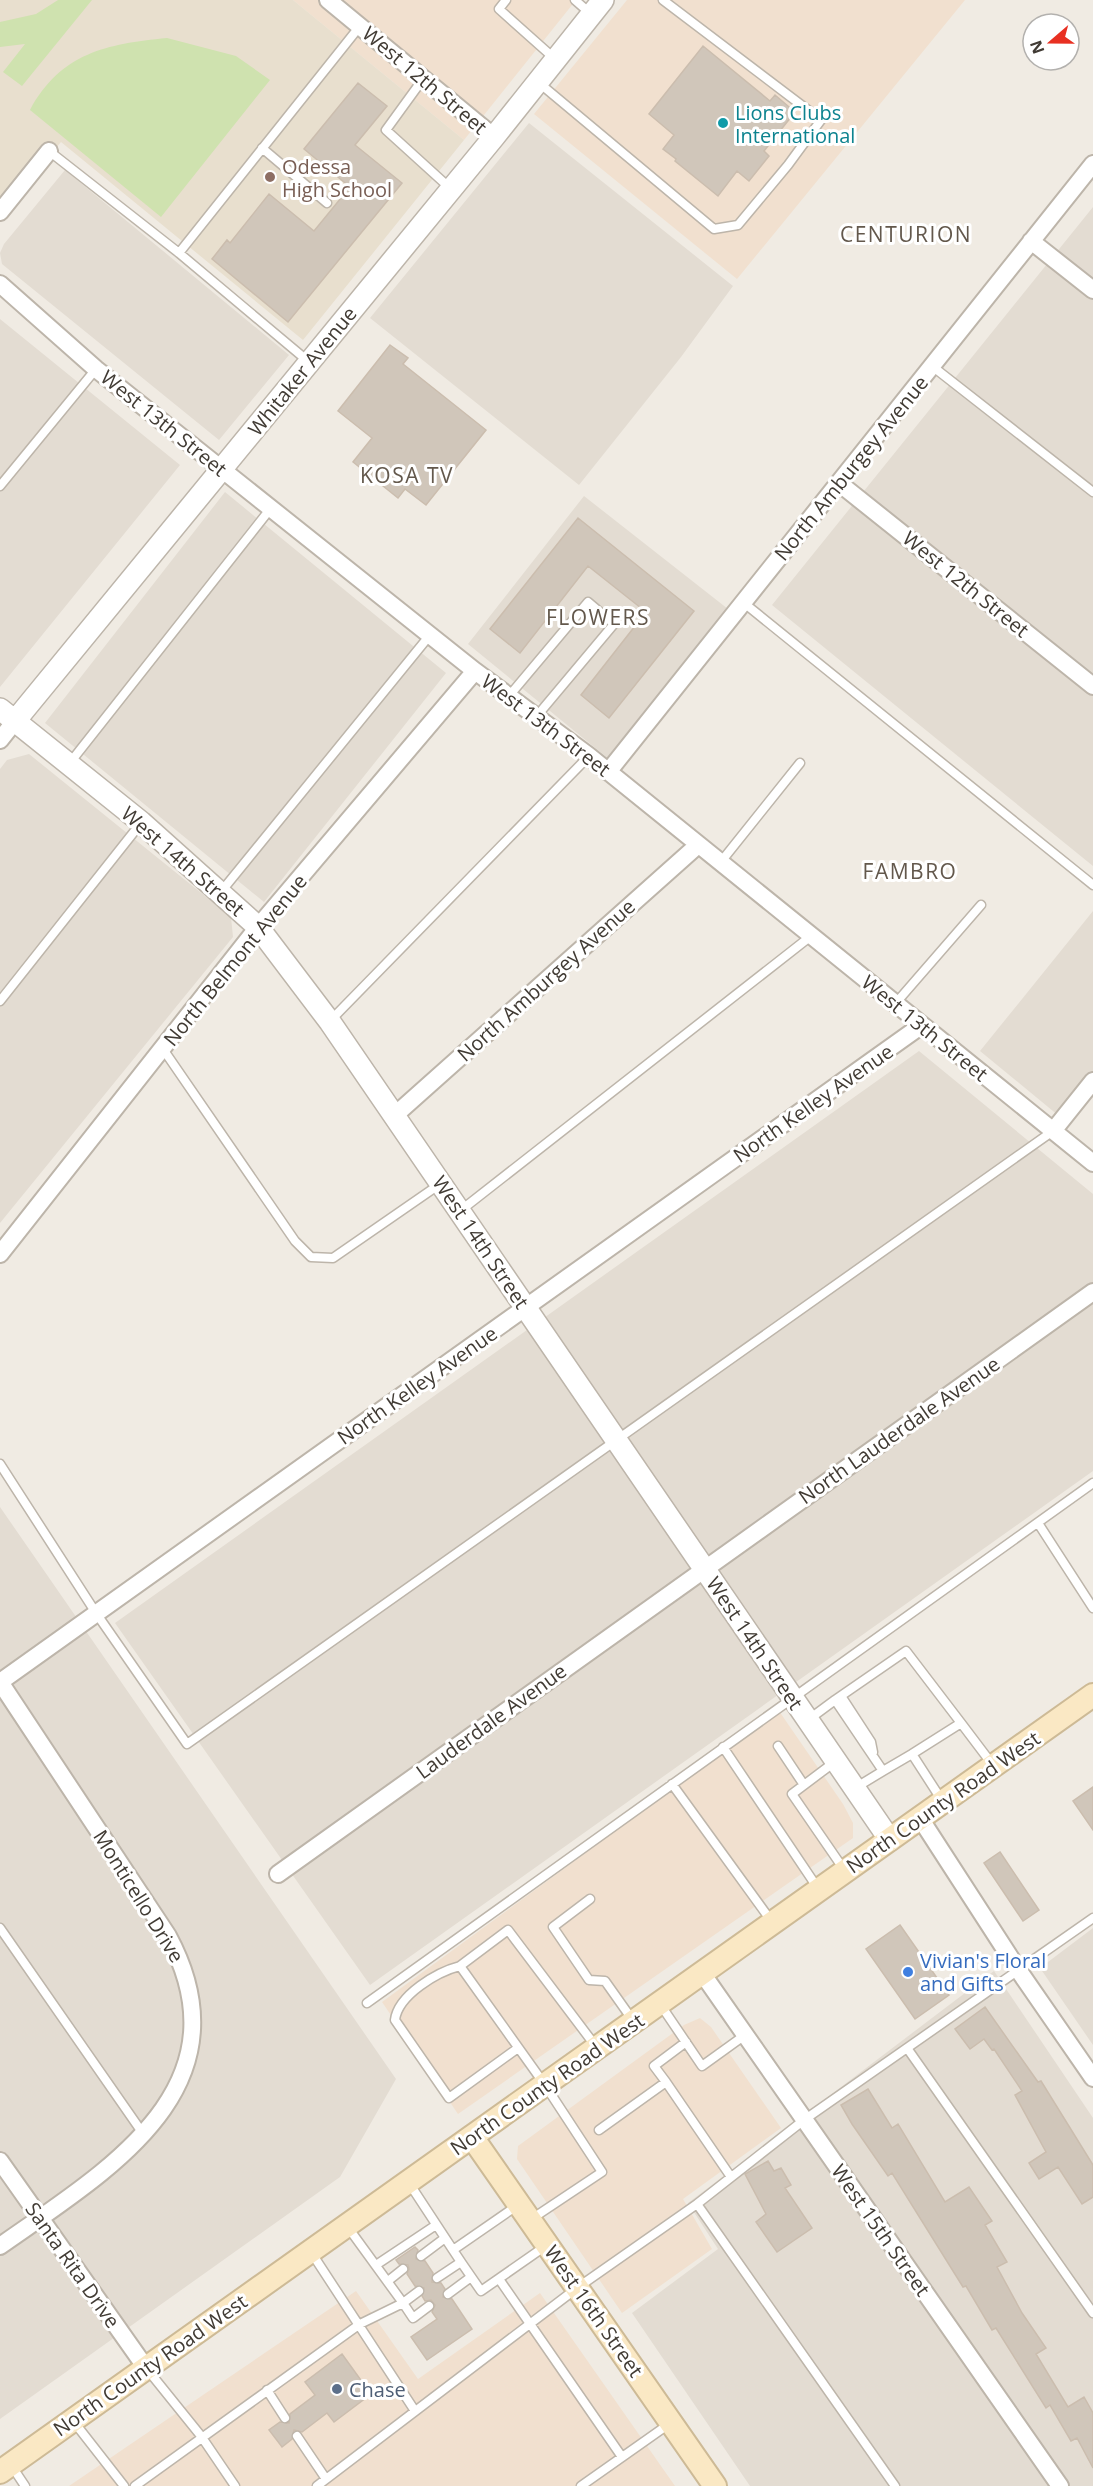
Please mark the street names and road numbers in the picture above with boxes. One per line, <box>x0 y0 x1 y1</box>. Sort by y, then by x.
street label: West 12th Street <box>357 20 493 140</box>
street label: Whitaker Avenue <box>242 301 362 441</box>
street label: West 13th Street <box>95 364 233 482</box>
street label: North Amburgey Avenue <box>768 370 934 566</box>
street label: West 12th Street <box>897 525 1035 643</box>
street label: West 13th Street <box>476 668 616 782</box>
street label: West 14th Street <box>116 800 250 922</box>
street label: North Belmont Avenue <box>157 868 313 1052</box>
street label: North Amburgey Avenue <box>451 893 641 1067</box>
street label: West 13th Street <box>856 969 994 1087</box>
street label: North Kelley Avenue <box>728 1038 898 1168</box>
street label: West 14th Street <box>427 1170 535 1314</box>
street label: North Kelley Avenue <box>332 1320 502 1450</box>
street label: North Lauderdale Avenue <box>793 1350 1005 1510</box>
street label: West 14th Street <box>701 1571 809 1715</box>
street label: Lauderdale Avenue <box>410 1657 572 1785</box>
street label: North County Road West <box>841 1725 1045 1879</box>
street label: Monticello Drive <box>87 1825 191 1967</box>
street label: North County Road West <box>445 2007 649 2161</box>
street label: West 15th Street <box>826 2159 936 2301</box>
street label: Santa Rita Drive <box>20 2197 126 2333</box>
street label: West 16th Street <box>539 2240 649 2382</box>
street label: North County Road West <box>48 2288 252 2442</box>

